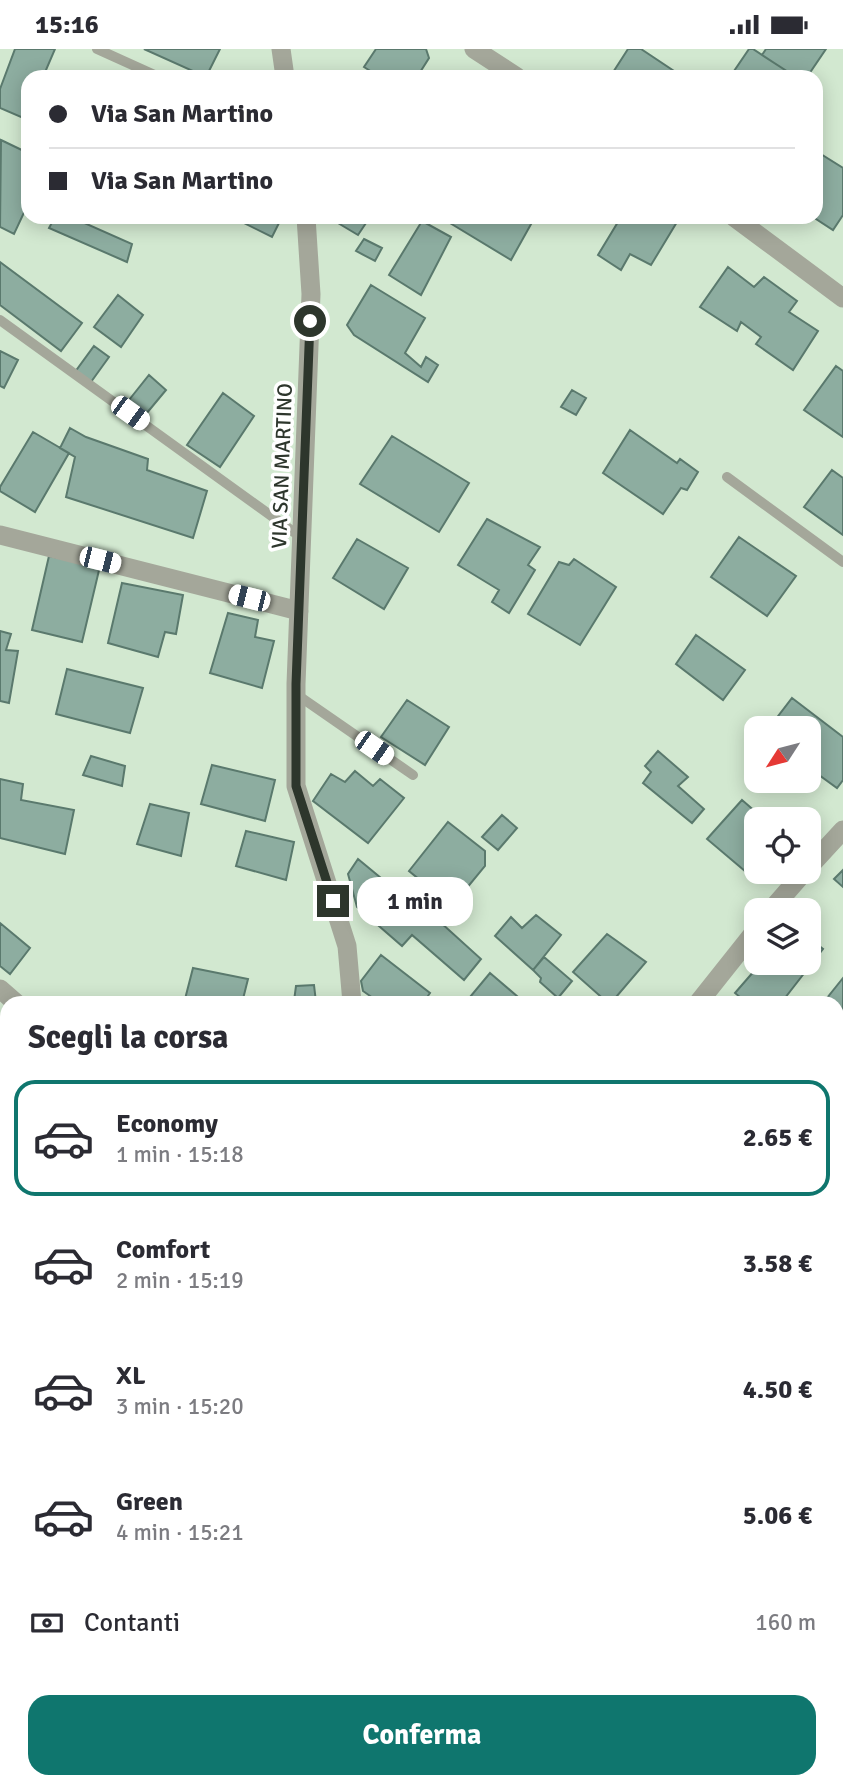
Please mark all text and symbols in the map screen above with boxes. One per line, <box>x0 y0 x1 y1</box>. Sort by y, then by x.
text: 15:16 <box>35 9 99 41</box>
text: Via San Martino <box>91 98 273 130</box>
text: Via San Martino <box>91 165 273 197</box>
route start <box>294 305 326 337</box>
street label: VIA SAN MARTINO <box>266 383 298 549</box>
car <box>107 392 154 434</box>
car <box>78 545 123 575</box>
car <box>227 583 272 613</box>
north arrow <box>744 716 821 793</box>
map controls <box>744 716 821 975</box>
car <box>351 727 398 769</box>
button: locate <box>744 807 821 884</box>
callout: 1 min <box>358 877 473 925</box>
route end <box>317 885 349 917</box>
text: 1 min <box>387 887 443 916</box>
button: layers <box>744 898 821 975</box>
text: Scegli la corsa <box>28 1018 229 1057</box>
icon: car <box>32 1107 95 1170</box>
text: Economy <box>116 1108 218 1140</box>
text: 2.65 € <box>743 1122 812 1154</box>
text: 1 min · 15:18 <box>116 1140 244 1169</box>
icon: car <box>32 1233 95 1296</box>
text: Comfort <box>116 1234 210 1266</box>
text: 3.58 € <box>743 1248 812 1280</box>
text: 2 min · 15:19 <box>116 1266 244 1295</box>
icon: car <box>32 1359 95 1422</box>
text: XL <box>116 1360 146 1392</box>
text: 4.50 € <box>743 1374 812 1406</box>
text: 3 min · 15:20 <box>116 1392 244 1421</box>
icon: car <box>32 1485 95 1548</box>
text: Green <box>116 1486 183 1518</box>
text: 5.06 € <box>743 1500 812 1532</box>
text: 4 min · 15:21 <box>116 1518 244 1547</box>
icon: cash <box>28 1604 66 1642</box>
text: Contanti <box>84 1607 180 1639</box>
text: 160 m <box>755 1608 816 1637</box>
button: Conferma <box>28 1695 816 1775</box>

